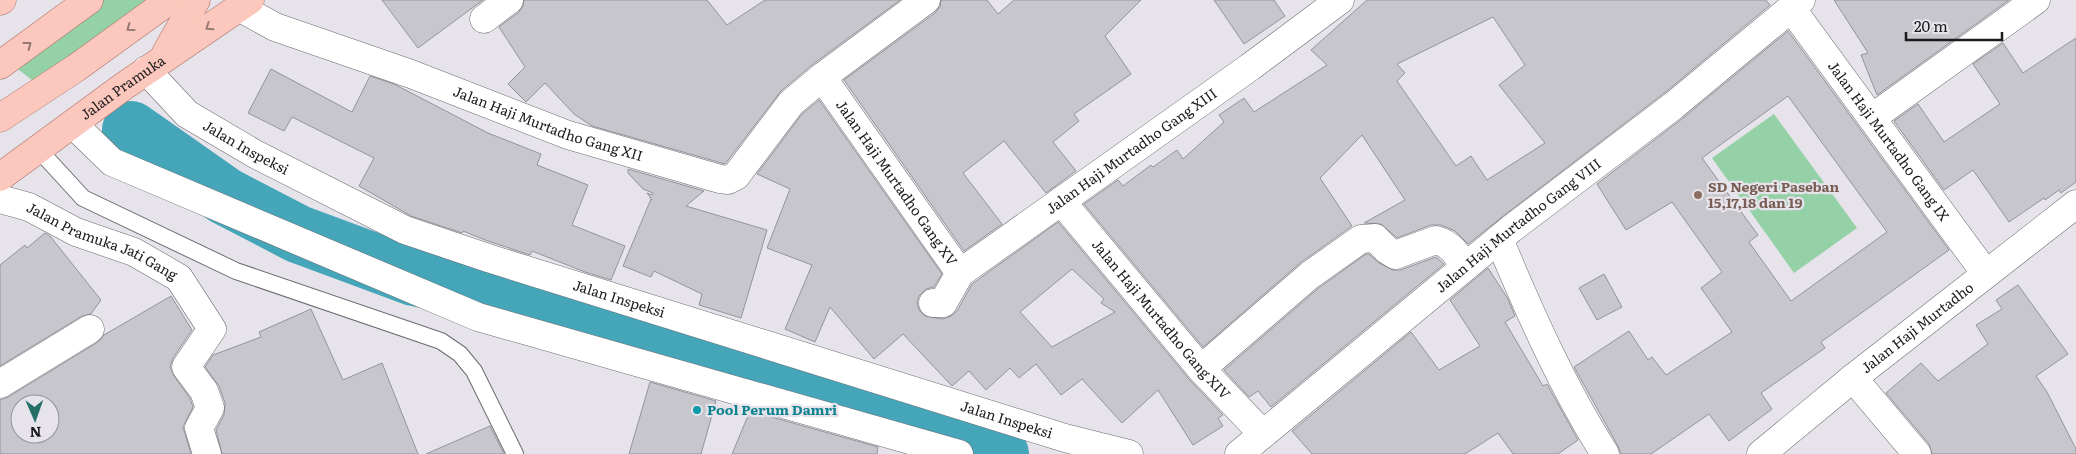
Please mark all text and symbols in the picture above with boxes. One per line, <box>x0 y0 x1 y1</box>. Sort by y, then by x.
scale bar <box>1906 10 2002 42</box>
text: 20 m <box>1914 14 1948 37</box>
one-way arrow <box>206 21 215 31</box>
one-way arrow <box>127 23 136 31</box>
one-way arrow <box>22 42 32 51</box>
street label: Jalan Pramuka <box>76 50 169 124</box>
street label: Jalan Haji Murtadho Gang IX <box>1824 56 1955 225</box>
street label: Jalan Haji Murtadho Gang XII <box>451 80 645 165</box>
street label: Jalan Haji Murtadho Gang XIII <box>1041 83 1221 218</box>
street label: Jalan Haji Murtadho Gang XV <box>832 95 963 270</box>
street label: Jalan Inspeksi <box>200 115 293 179</box>
street label: Jalan Haji Murtadho Gang VIII <box>1431 153 1605 296</box>
place label: SD Negeri Paseban 15,17,18 dan 19 <box>1708 176 1840 212</box>
marker: SD Negeri Paseban 15,17,18 dan 19 <box>1692 189 1704 201</box>
street label: Jalan Pramuka Jati Gang <box>23 197 182 284</box>
street label: Jalan Haji Murtadho Gang XIV <box>1088 235 1236 404</box>
street label: Jalan Inspeksi <box>571 274 668 322</box>
street label: Jalan Haji Murtadho <box>1856 277 1977 377</box>
north arrow <box>10 394 60 444</box>
street label: Jalan Inspeksi <box>958 395 1056 443</box>
place label: Pool Perum Damri <box>707 399 837 419</box>
marker: Pool Perum Damri <box>691 404 703 416</box>
text: N <box>29 423 42 443</box>

